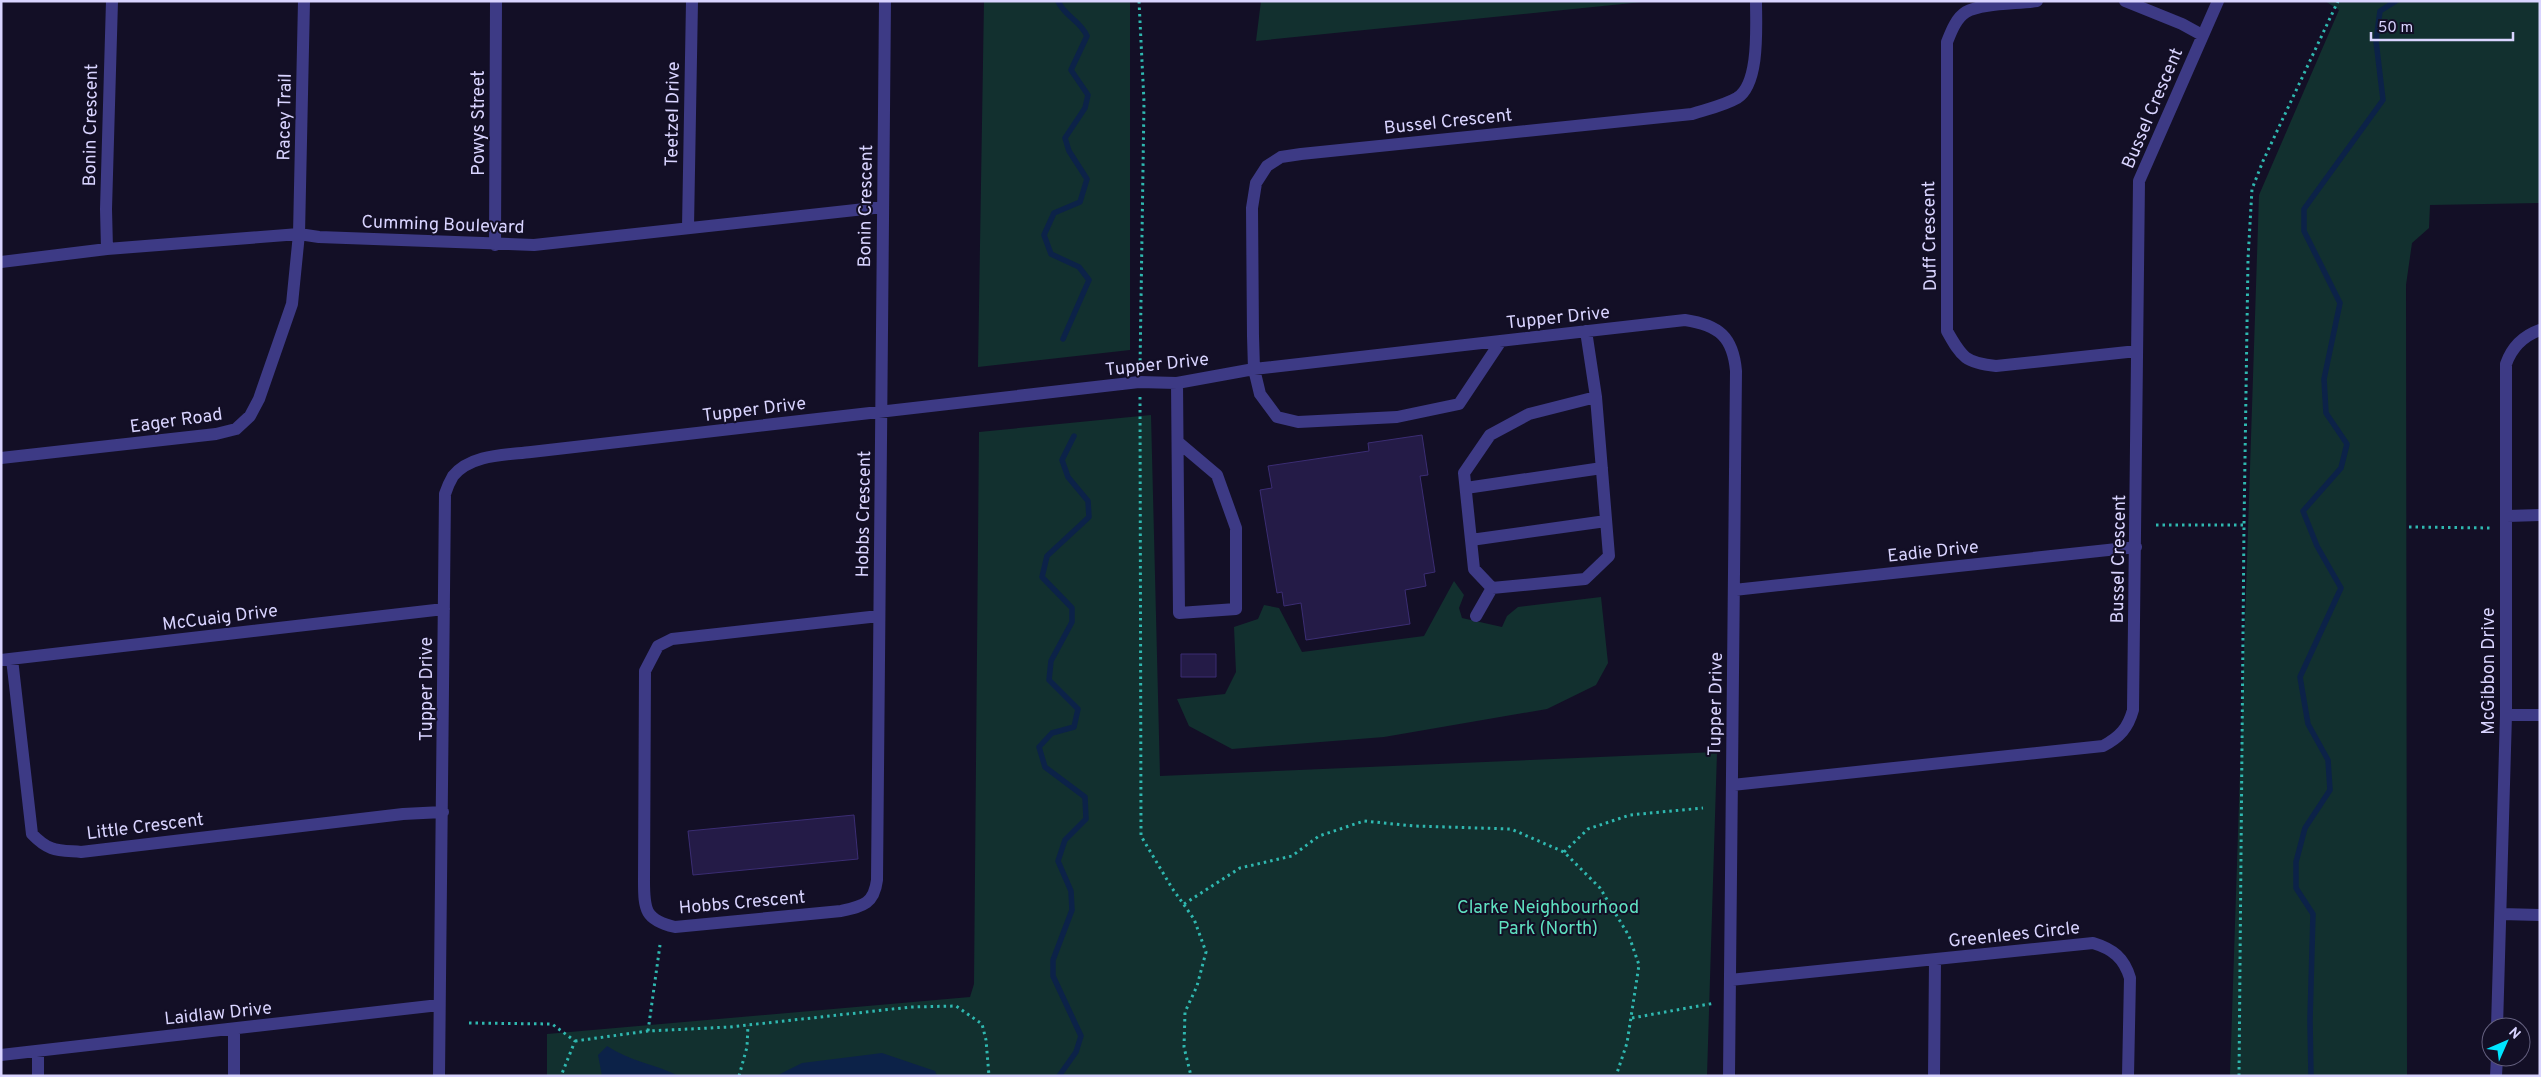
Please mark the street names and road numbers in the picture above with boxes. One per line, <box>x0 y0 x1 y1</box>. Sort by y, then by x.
street label: Bussel Crescent <box>2118 45 2189 172</box>
street label: Teetzel Drive <box>661 61 686 167</box>
street label: Bonin Crescent <box>79 64 104 187</box>
street label: Powys Street <box>468 70 491 176</box>
street label: Racey Trail <box>273 73 298 161</box>
street label: Bussel Crescent <box>1383 104 1513 141</box>
street label: Bonin Crescent <box>854 145 879 268</box>
street label: Duff Crescent <box>1918 181 1943 291</box>
street label: Cumming Boulevard <box>361 211 525 240</box>
street label: Tupper Drive <box>1505 302 1611 335</box>
street label: Tupper Drive <box>1104 349 1210 382</box>
street label: Tupper Drive <box>701 393 807 428</box>
street label: Eager Road <box>128 404 224 439</box>
street label: Hobbs Crescent <box>852 450 877 578</box>
street label: Bussel Crescent <box>2107 494 2132 624</box>
street label: Eadie Drive <box>1886 536 1980 569</box>
street label: McCuaig Drive <box>161 600 279 637</box>
street label: McGibbon Drive <box>2478 607 2501 735</box>
street label: Tupper Drive <box>416 637 439 741</box>
street label: Tupper Drive <box>1704 652 1729 756</box>
street label: Little Crescent <box>85 809 205 846</box>
street label: Hobbs Crescent <box>678 887 806 920</box>
street label: Greenlees Circle <box>1947 917 2081 954</box>
street label: Laidlaw Drive <box>163 997 273 1032</box>

